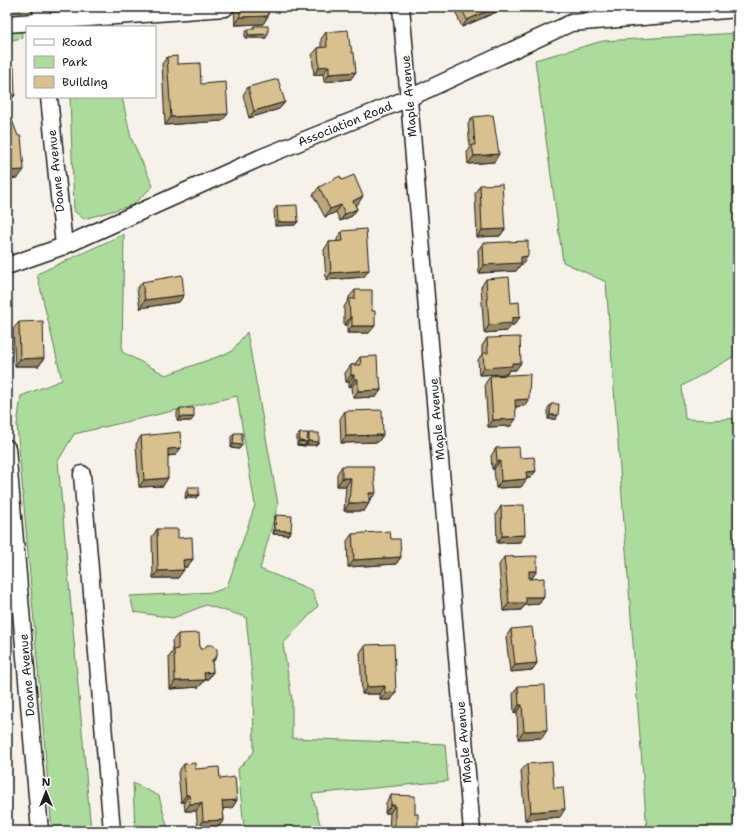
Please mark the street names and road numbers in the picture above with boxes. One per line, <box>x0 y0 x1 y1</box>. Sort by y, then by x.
street label: Maple Avenue <box>397 54 421 138</box>
street label: Association Road <box>295 98 395 150</box>
street label: Doane Avenue <box>44 129 68 213</box>
street label: Maple Avenue <box>425 377 449 461</box>
street label: Doane Avenue <box>15 633 39 717</box>
street label: Maple Avenue <box>452 700 476 784</box>

